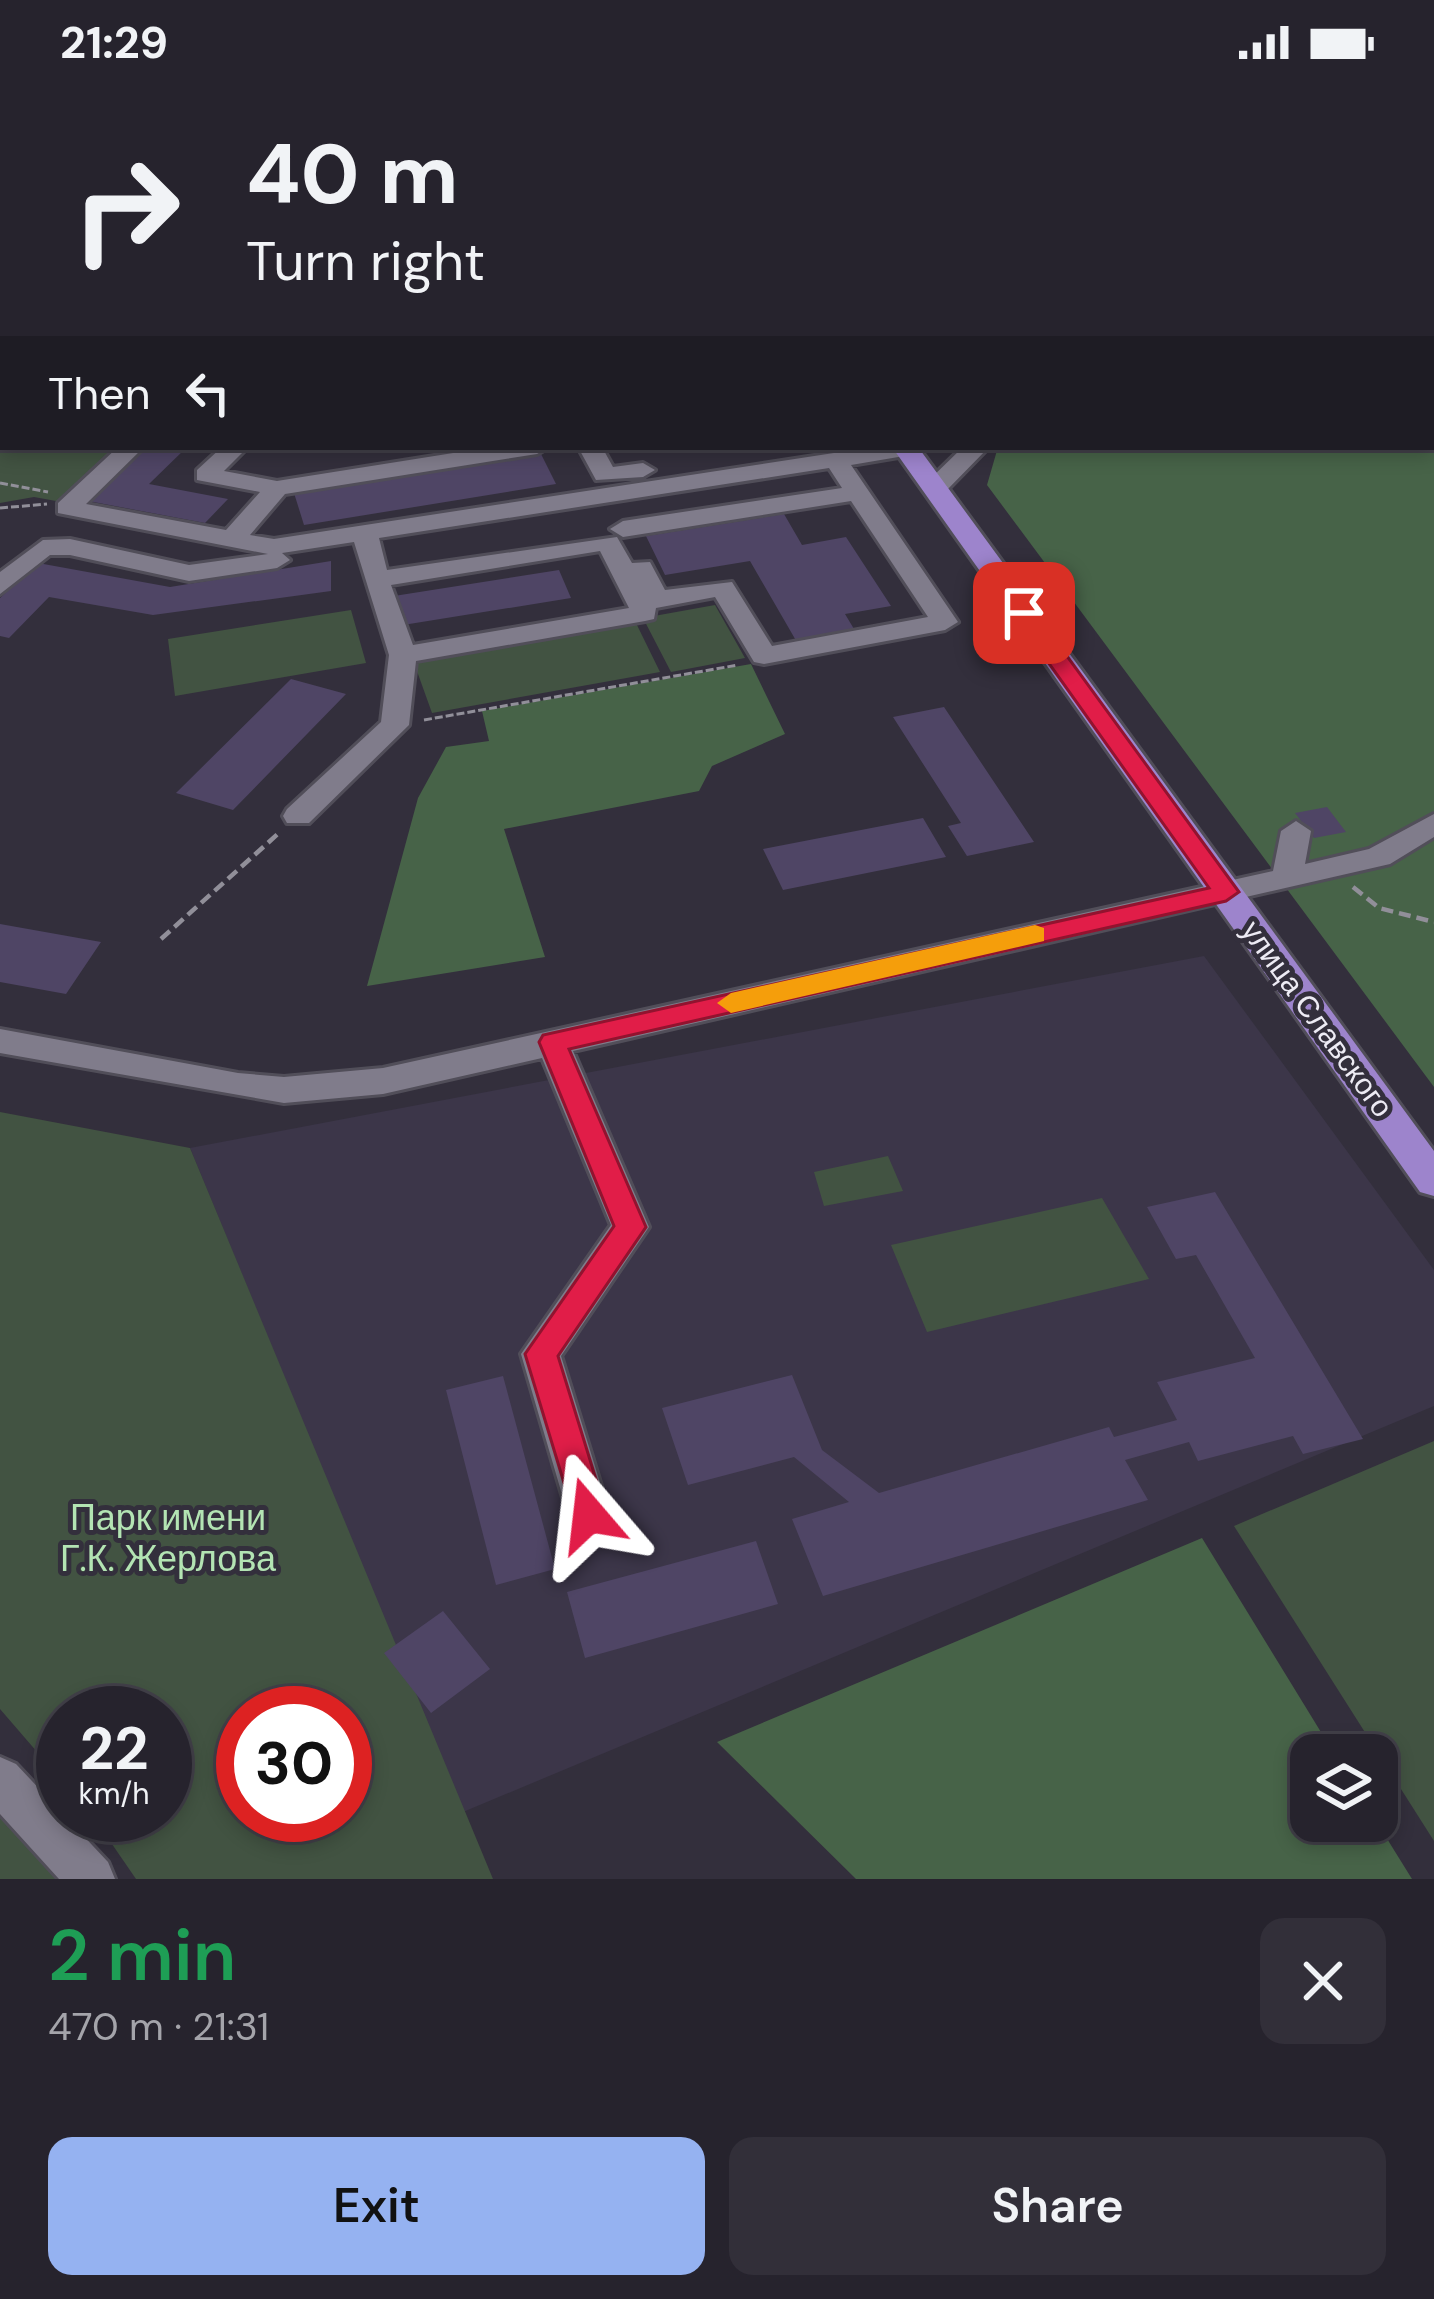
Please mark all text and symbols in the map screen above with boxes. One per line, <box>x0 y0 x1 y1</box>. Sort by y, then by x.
text: 21:29 <box>60 13 168 72</box>
text: 40 m <box>246 120 459 229</box>
icon: right <box>48 132 204 288</box>
text: Turn right <box>246 226 485 297</box>
icon: left <box>175 360 241 426</box>
text: Then <box>48 364 151 423</box>
pin <box>973 562 1075 664</box>
icon: arrive <box>991 580 1057 646</box>
street label: улица Славского <box>1233 913 1402 1125</box>
position arrow <box>526 1452 652 1578</box>
park label: Парк имени Г.К. Жерлова <box>60 1494 277 1582</box>
speed limit sign: 30 <box>216 1686 372 1842</box>
text: 22 <box>79 1709 149 1788</box>
map controls <box>1290 1734 1398 1842</box>
button: layers <box>1290 1734 1398 1842</box>
text: km/h <box>79 1774 149 1813</box>
text: 2 min <box>48 1909 236 2002</box>
button: close <box>1260 1918 1386 2044</box>
text: 470 m · 21:31 <box>48 2001 269 2052</box>
button: Exit <box>48 2137 705 2275</box>
button: Share <box>729 2137 1386 2275</box>

